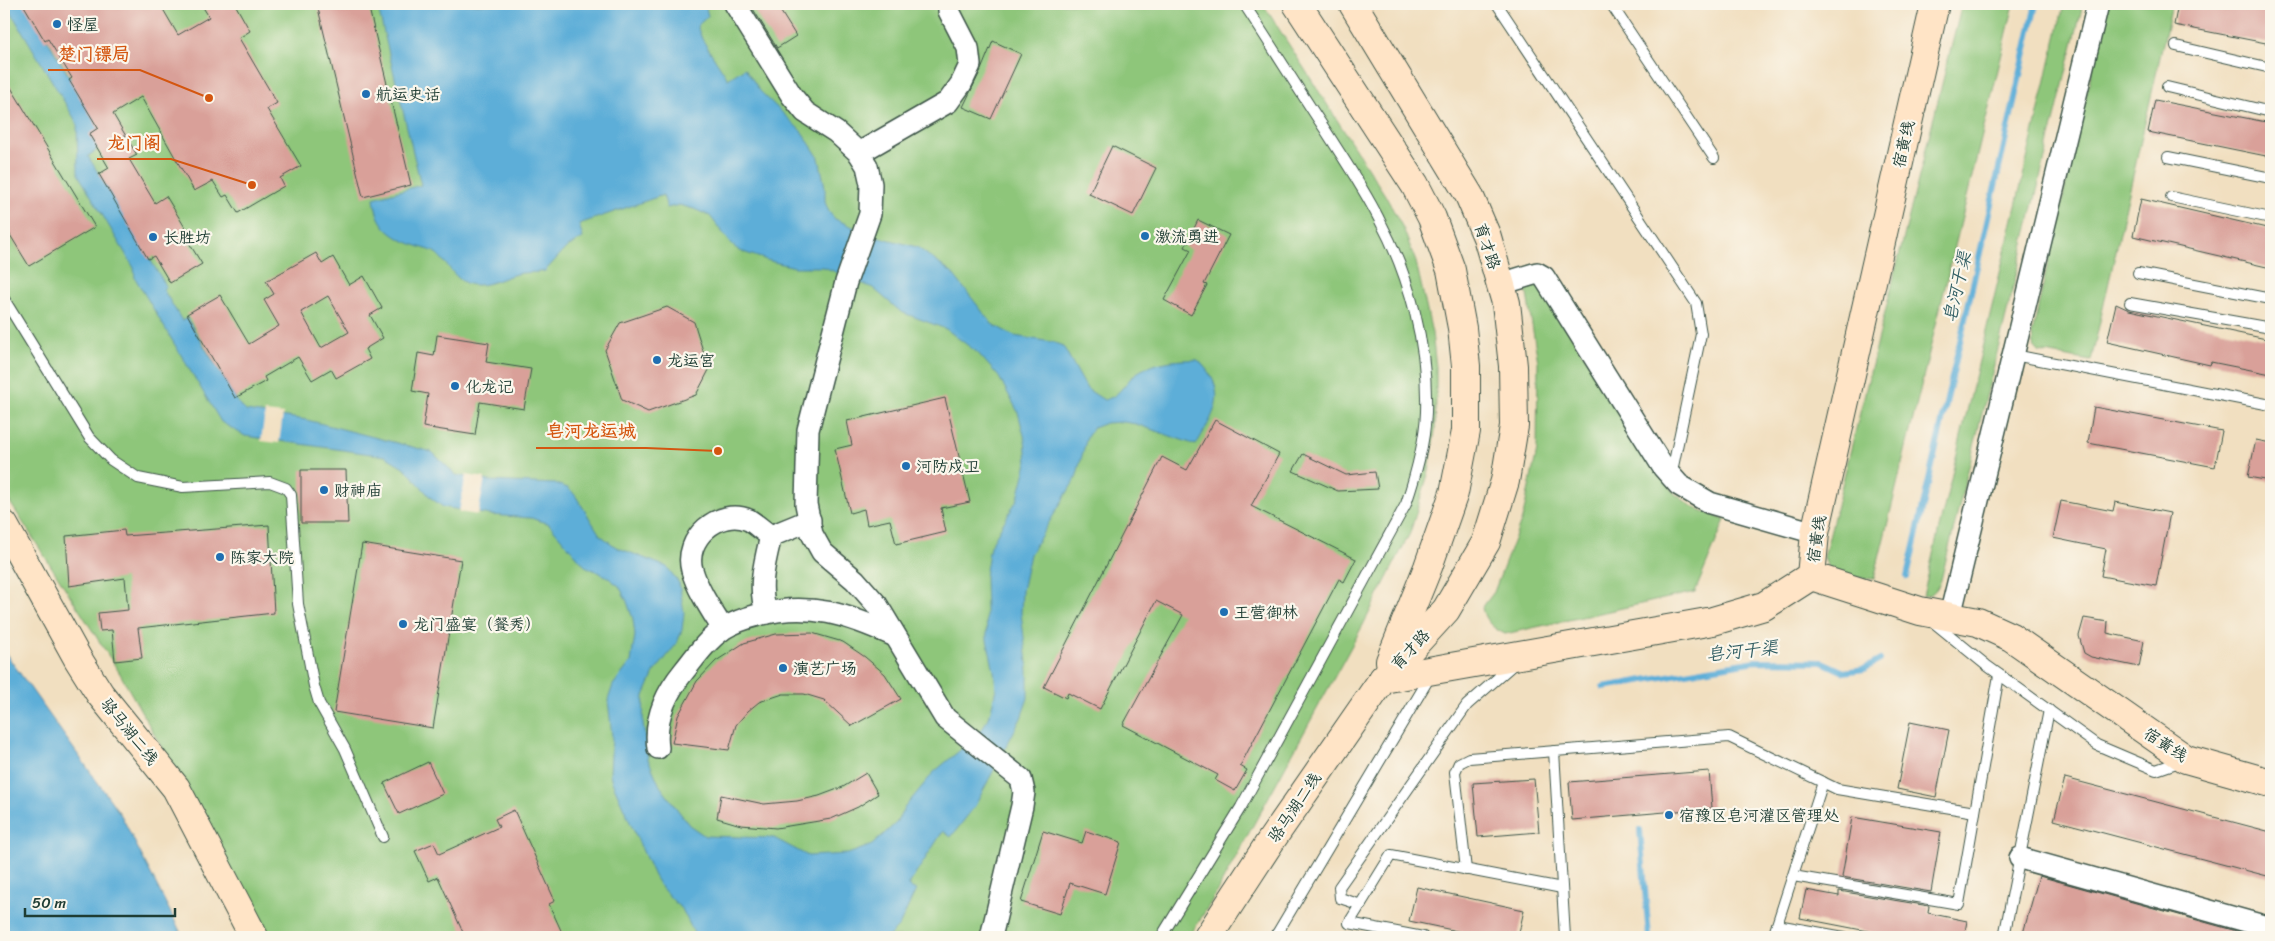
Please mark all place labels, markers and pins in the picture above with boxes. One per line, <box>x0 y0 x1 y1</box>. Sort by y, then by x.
place label: 怪屋 <box>67 10 99 39</box>
marker: 怪屋 <box>51 18 63 30</box>
callout: 楚门镖局 <box>48 37 140 70</box>
place label: 航运史话 <box>376 80 440 109</box>
marker: 航运史话 <box>360 88 372 100</box>
callout: 龙门阁 <box>97 126 171 159</box>
place label: 激流勇进 <box>1155 222 1219 251</box>
place label: 长胜坊 <box>163 223 211 252</box>
marker: 激流勇进 <box>1139 230 1151 242</box>
marker: 长胜坊 <box>147 231 159 243</box>
place label: 龙运宫 <box>667 346 715 375</box>
marker: 龙运宫 <box>651 354 663 366</box>
place label: 化龙记 <box>465 372 513 401</box>
marker: 化龙记 <box>449 380 461 392</box>
callout: 皂河龙运城 <box>536 415 646 448</box>
place label: 河防戍卫 <box>916 452 980 481</box>
marker: 河防戍卫 <box>900 460 912 472</box>
place label: 财神庙 <box>334 476 382 505</box>
marker: 财神庙 <box>318 484 330 496</box>
place label: 陈家大院 <box>230 543 294 572</box>
marker: 陈家大院 <box>214 551 226 563</box>
place label: 王营御林 <box>1234 598 1298 627</box>
marker: 王营御林 <box>1218 606 1230 618</box>
place label: 龙门盛宴（餐秀） <box>413 610 541 639</box>
marker: 龙门盛宴（餐秀） <box>397 618 409 630</box>
place label: 演艺广场 <box>793 654 857 683</box>
marker: 演艺广场 <box>777 662 789 674</box>
place label: 宿豫区皂河灌区管理处 <box>1679 801 1840 830</box>
marker: 宿豫区皂河灌区管理处 <box>1663 809 1675 821</box>

